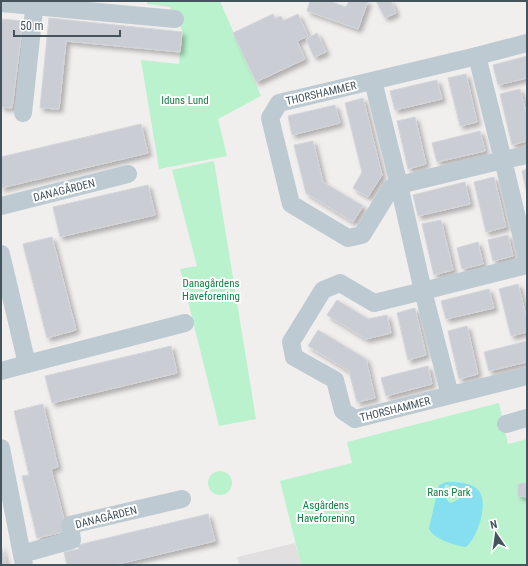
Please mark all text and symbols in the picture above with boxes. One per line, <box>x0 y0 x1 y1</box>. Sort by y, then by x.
scale bar <box>14 12 120 38</box>
text: 50 m <box>20 19 44 33</box>
street label: THORSHAMMER <box>285 79 358 108</box>
park label: Iduns Lund <box>161 94 209 107</box>
street label: DANAGÅRDEN <box>32 176 96 204</box>
park label: Danagårdens Haveforening <box>182 277 240 303</box>
street label: THORSHAMMER <box>359 394 432 424</box>
park label: Rans Park <box>427 486 471 499</box>
park label: Asgårdens Haveforening <box>297 499 355 525</box>
street label: DANAGÅRDEN <box>74 503 138 531</box>
north arrow <box>476 514 516 554</box>
text: N <box>489 518 499 532</box>

